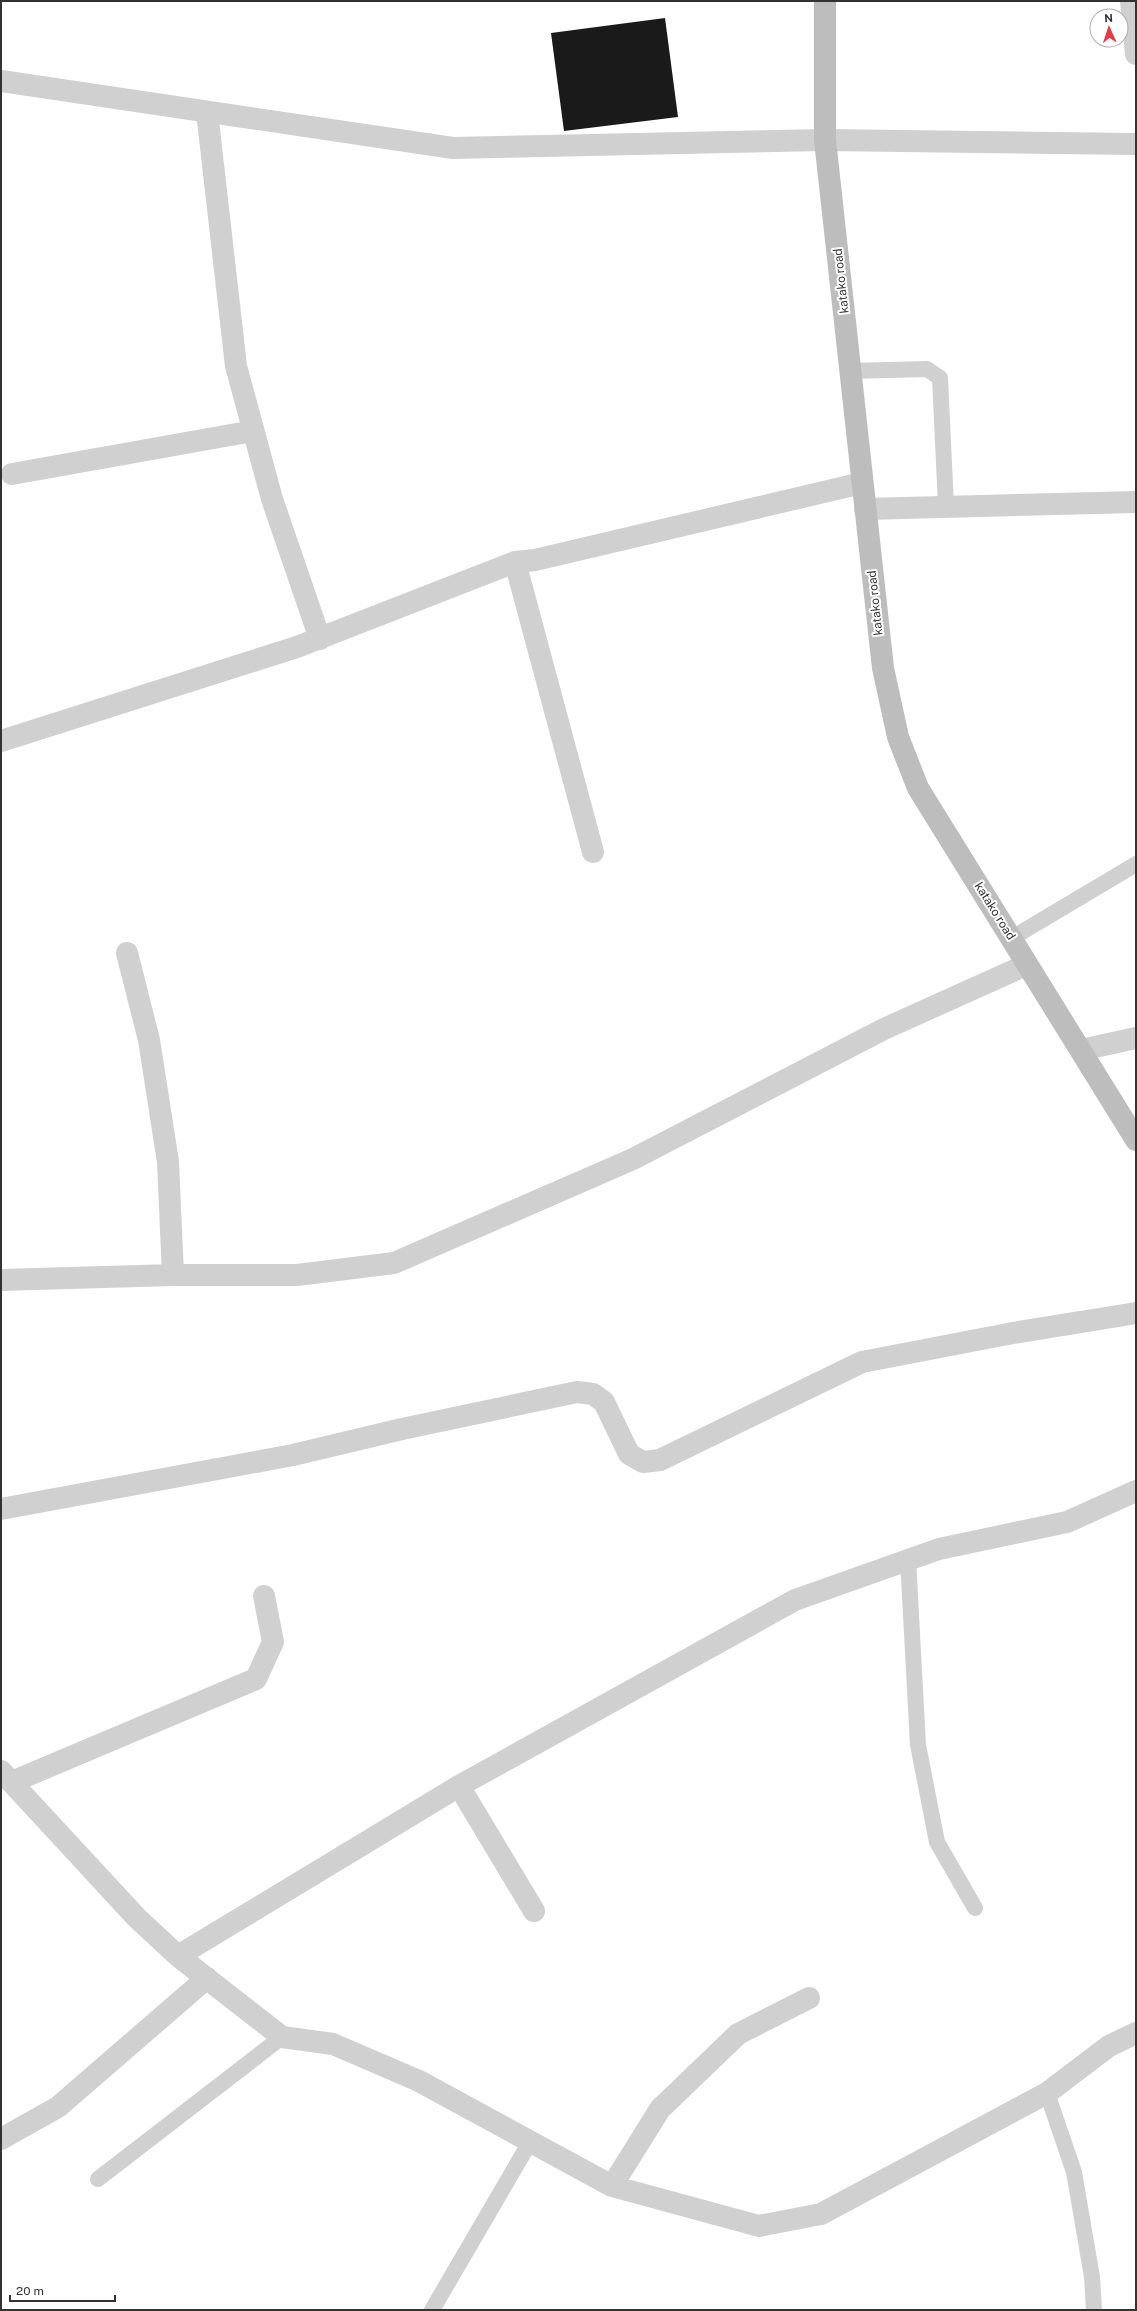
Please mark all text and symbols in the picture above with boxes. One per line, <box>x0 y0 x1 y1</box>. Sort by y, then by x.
north arrow <box>1089 8 1129 48</box>
text: N <box>1104 12 1113 24</box>
street label: katako road <box>831 248 851 314</box>
street label: katako road <box>865 570 885 636</box>
street label: katako road <box>972 880 1018 942</box>
scale bar <box>10 2277 115 2303</box>
text: 20 m <box>16 2284 44 2298</box>

